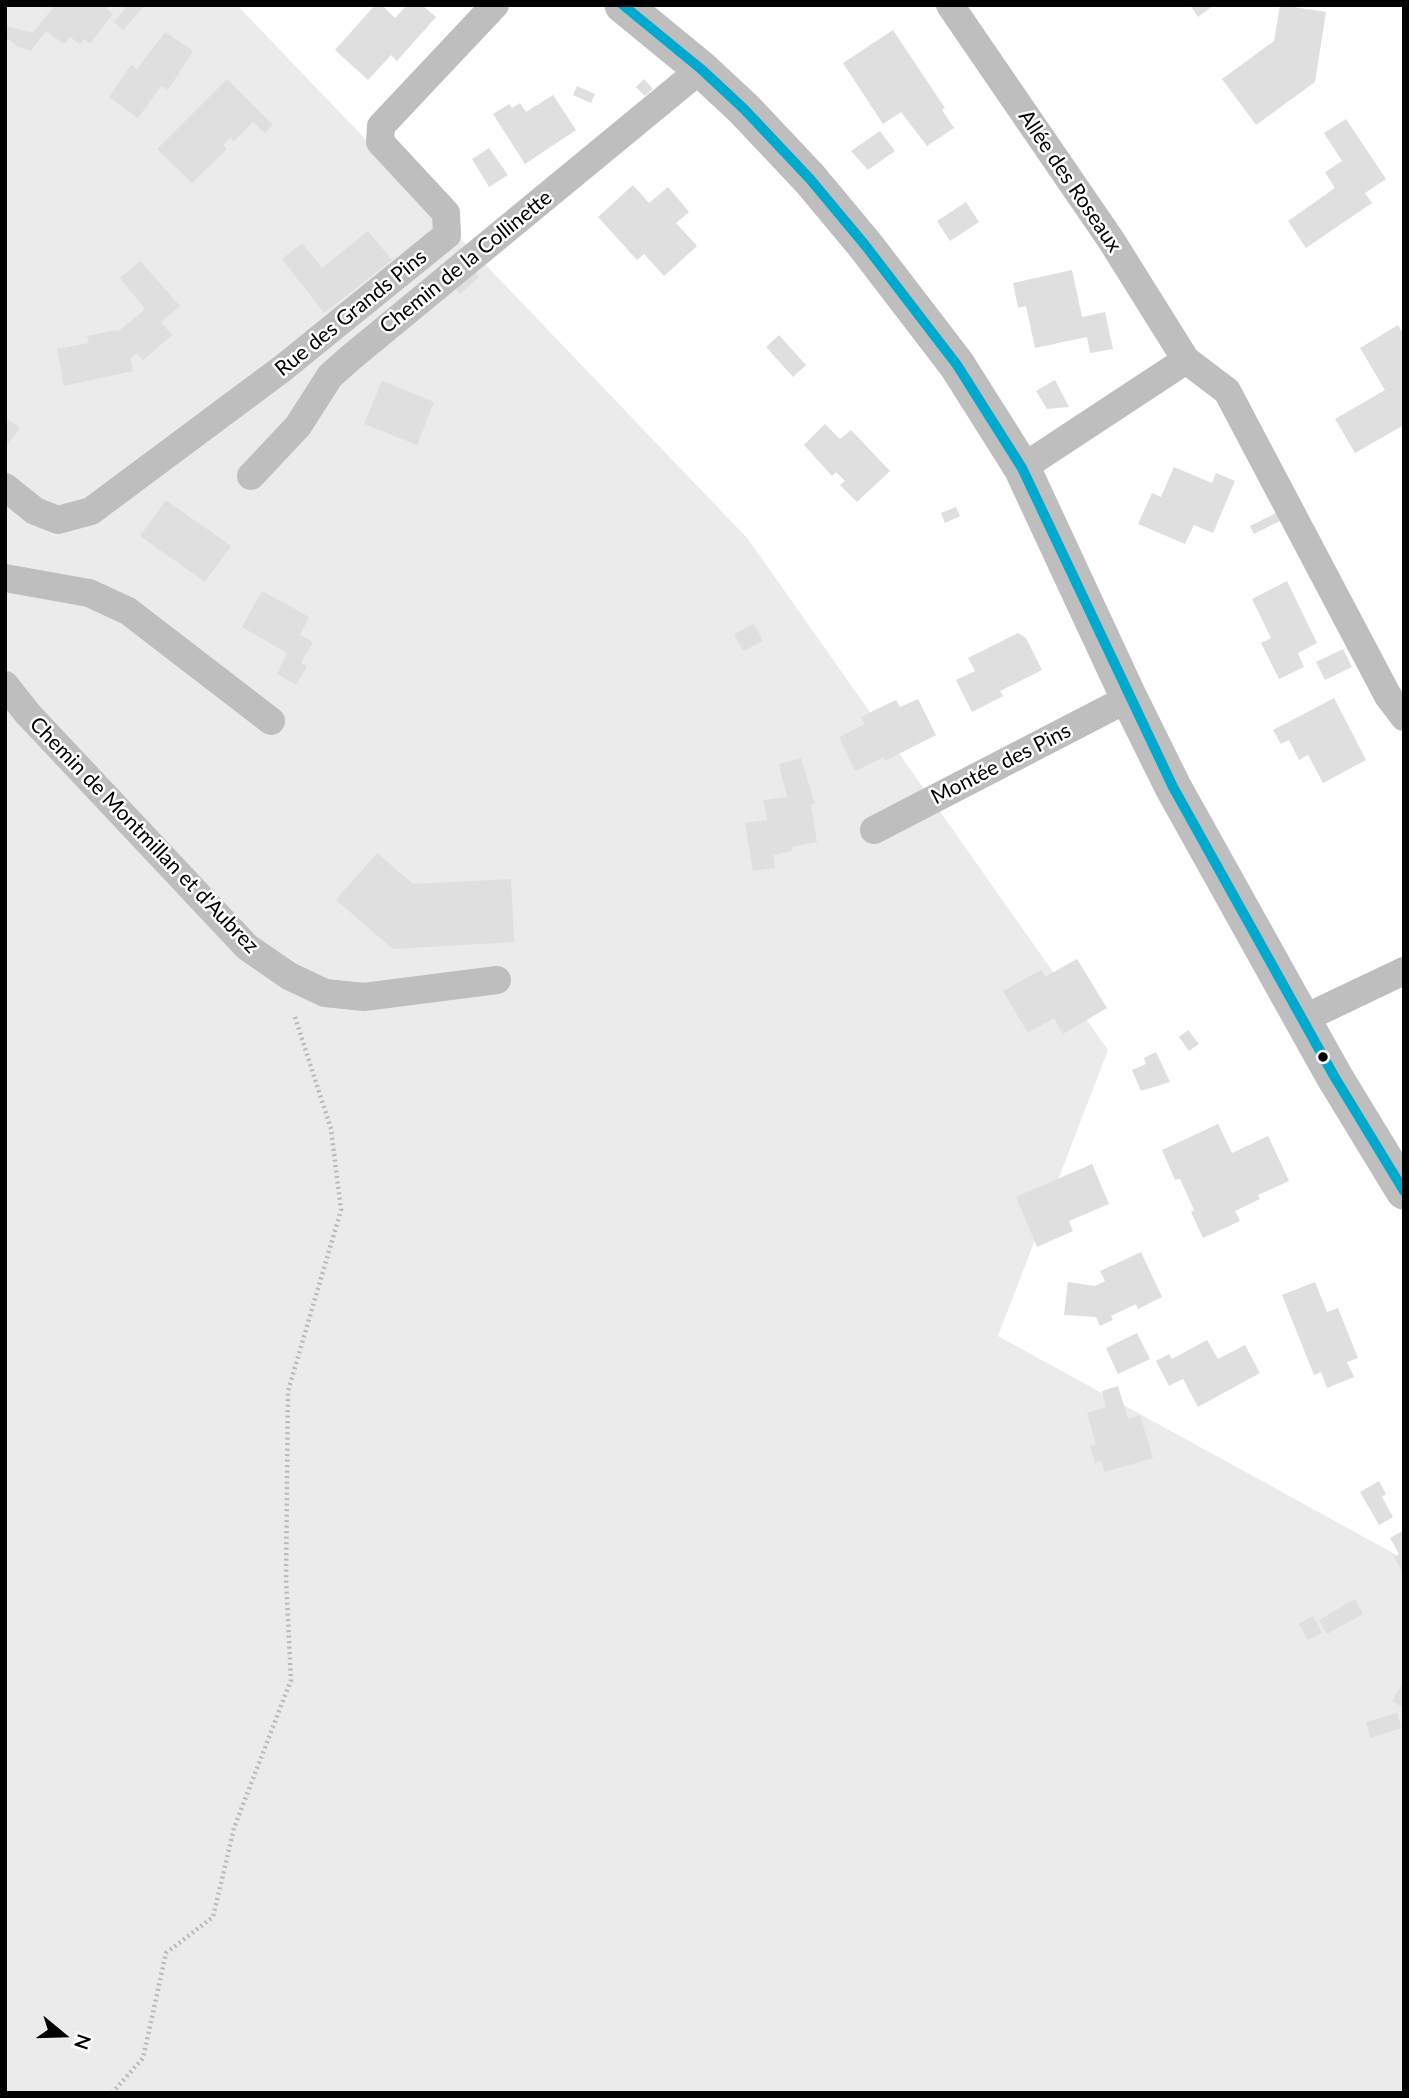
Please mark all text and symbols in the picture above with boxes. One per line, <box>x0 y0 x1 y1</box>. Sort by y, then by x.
street label: Allée des Roseaux <box>1013 105 1127 257</box>
street label: Chemin de la Collinette <box>375 185 557 339</box>
street label: Rue des Grands Pins <box>270 244 432 382</box>
street label: Chemin de Montmillan et d'Aubrez <box>24 712 264 958</box>
street label: Montée des Pins <box>927 718 1075 810</box>
unlabelled marker <box>1316 1050 1330 1064</box>
north arrow <box>28 2000 98 2070</box>
text: N <box>70 2031 97 2053</box>

